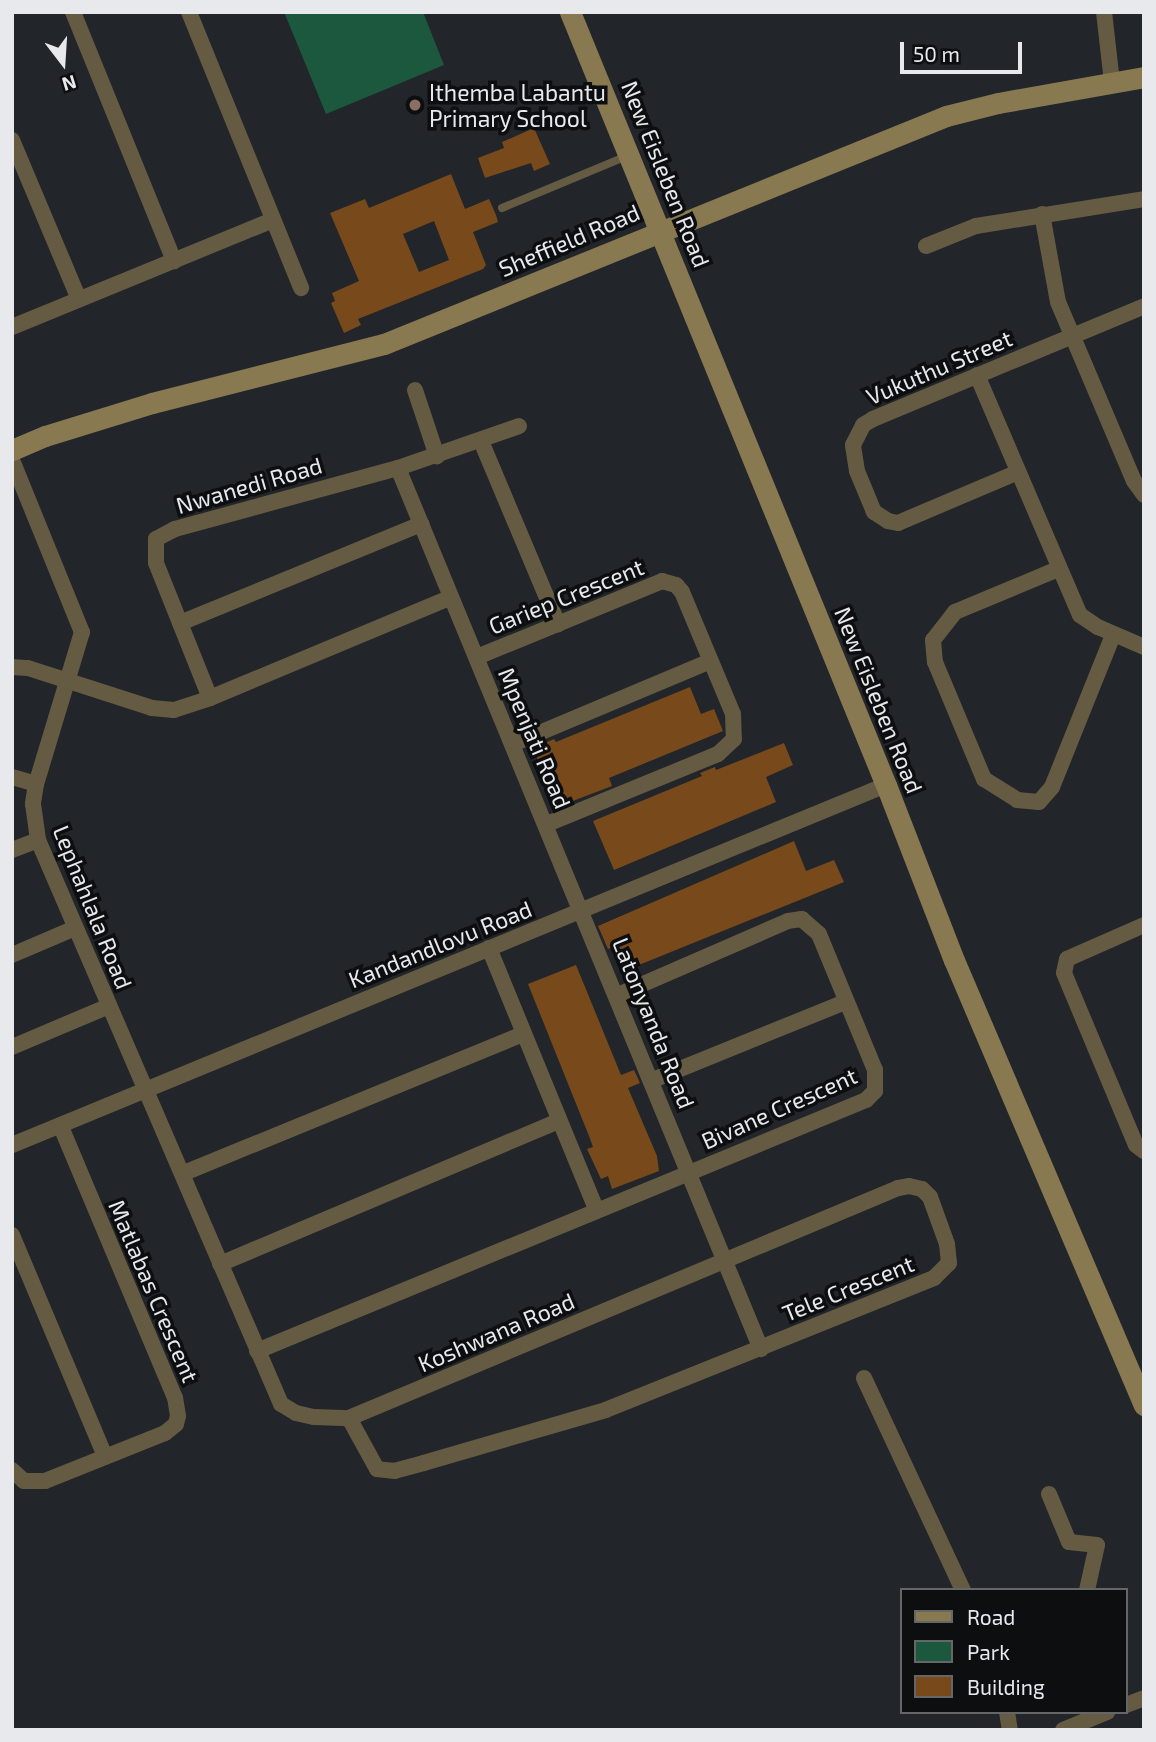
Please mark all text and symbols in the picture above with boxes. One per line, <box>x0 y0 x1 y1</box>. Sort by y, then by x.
north arrow <box>28 28 98 98</box>
scale bar <box>904 28 1026 72</box>
text: 50 m <box>913 41 960 66</box>
text: N <box>59 71 79 97</box>
street label: New Eisleben Road <box>616 77 716 271</box>
place label: Ithemba Labantu Primary School <box>429 78 606 132</box>
marker: Ithemba Labantu Primary School <box>407 97 423 113</box>
street label: Sheffield Road <box>494 198 644 282</box>
street label: Vukuthu Street <box>862 324 1016 410</box>
street label: Nwanedi Road <box>173 451 325 519</box>
street label: Gariep Crescent <box>485 552 647 640</box>
street label: New Eisleben Road <box>829 603 929 797</box>
street label: Mpenjati Road <box>493 663 577 813</box>
street label: Lephahlala Road <box>48 821 138 993</box>
street label: Kandandlovu Road <box>344 895 536 993</box>
street label: Latonyanda Road <box>607 934 701 1112</box>
street label: Bivane Crescent <box>697 1061 861 1155</box>
street label: Matlabas Crescent <box>103 1196 205 1386</box>
street label: Tele Crescent <box>778 1249 918 1327</box>
street label: Koshwana Road <box>414 1287 578 1377</box>
legend <box>900 1588 1128 1714</box>
text: Road <box>967 1604 1015 1629</box>
text: Park <box>967 1639 1010 1664</box>
text: Building <box>967 1674 1045 1699</box>

